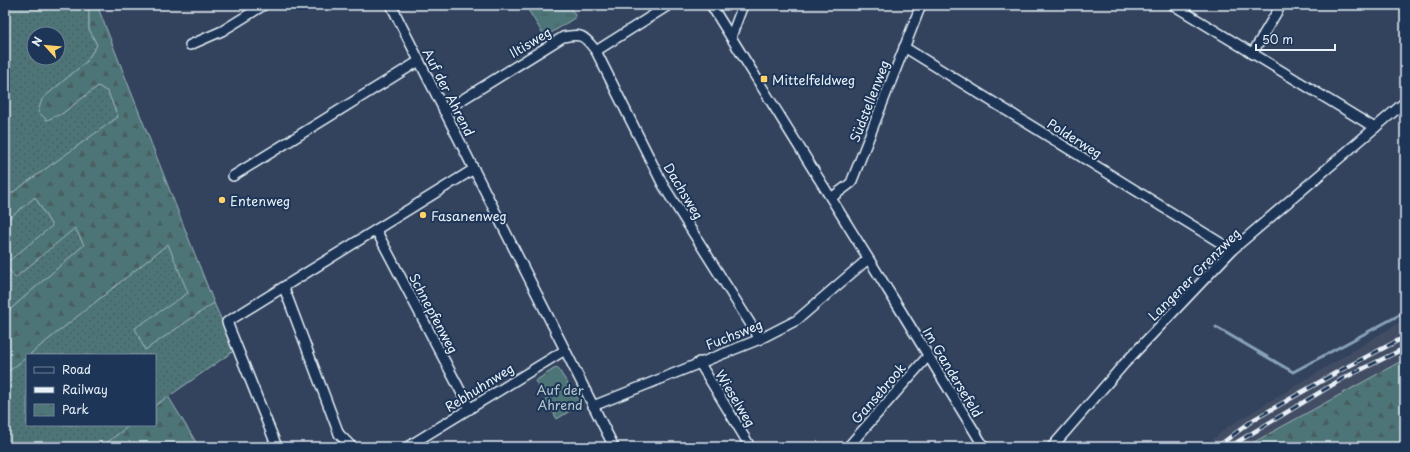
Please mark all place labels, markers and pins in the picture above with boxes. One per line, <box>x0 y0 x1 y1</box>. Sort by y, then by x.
place label: Mittelfeldweg <box>772 70 855 89</box>
marker: Mittelfeldweg <box>759 74 769 84</box>
place label: Entenweg <box>230 191 290 210</box>
marker: Entenweg <box>217 195 227 205</box>
place label: Fasanenweg <box>431 206 507 225</box>
marker: Fasanenweg <box>418 210 428 220</box>

